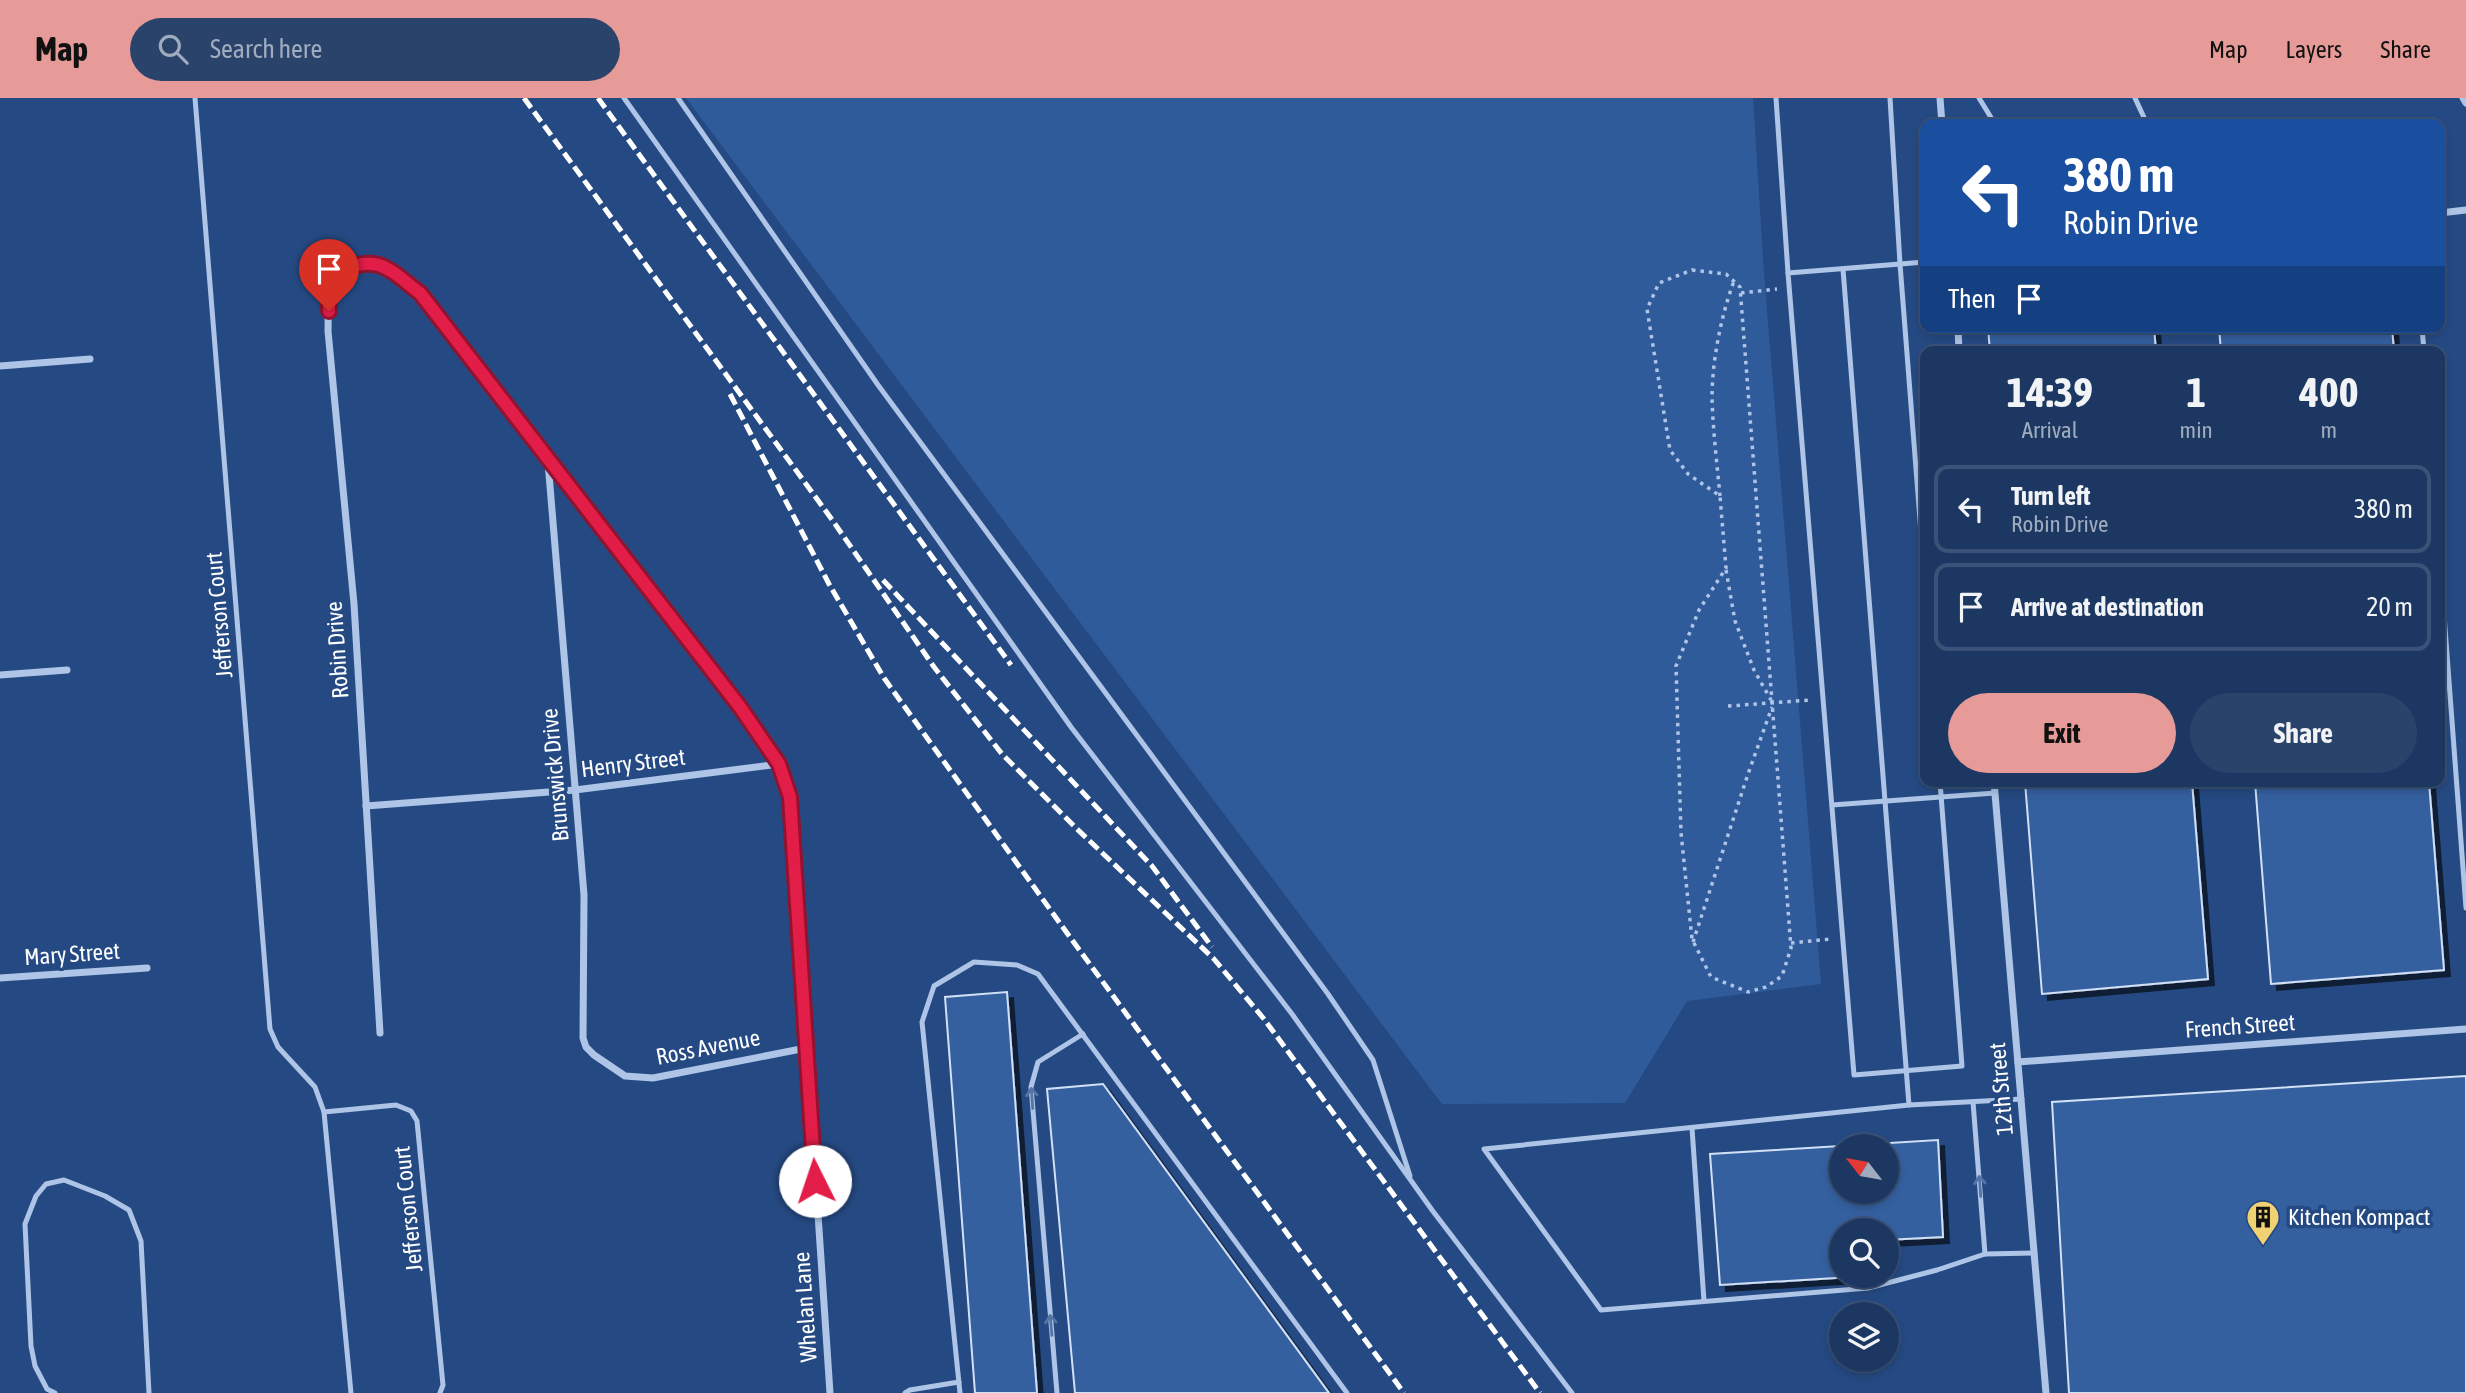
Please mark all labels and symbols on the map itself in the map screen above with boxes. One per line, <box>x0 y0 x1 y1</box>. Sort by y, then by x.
pin <box>299 239 359 311</box>
street label: Jefferson Court <box>201 551 237 679</box>
street label: Robin Drive <box>321 600 353 700</box>
street label: Brunswick Drive <box>536 707 574 843</box>
street label: Henry Street <box>579 744 687 782</box>
street label: Mary Street <box>23 938 121 970</box>
street label: French Street <box>2184 1009 2296 1043</box>
street label: Ross Avenue <box>654 1024 762 1070</box>
street label: 12th Street <box>1984 1042 2018 1136</box>
one-way arrow <box>1025 1088 1038 1110</box>
north arrow <box>1829 1134 1899 1204</box>
position arrow <box>778 1144 852 1218</box>
street label: Jefferson Court <box>388 1145 428 1273</box>
one-way arrow <box>1973 1174 1986 1197</box>
building icon: Kitchen Kompact <box>2244 1198 2282 1247</box>
place label: Kitchen Kompact <box>2288 1204 2430 1230</box>
street label: Whelan Lane <box>788 1251 822 1363</box>
one-way arrow <box>1044 1314 1057 1337</box>

